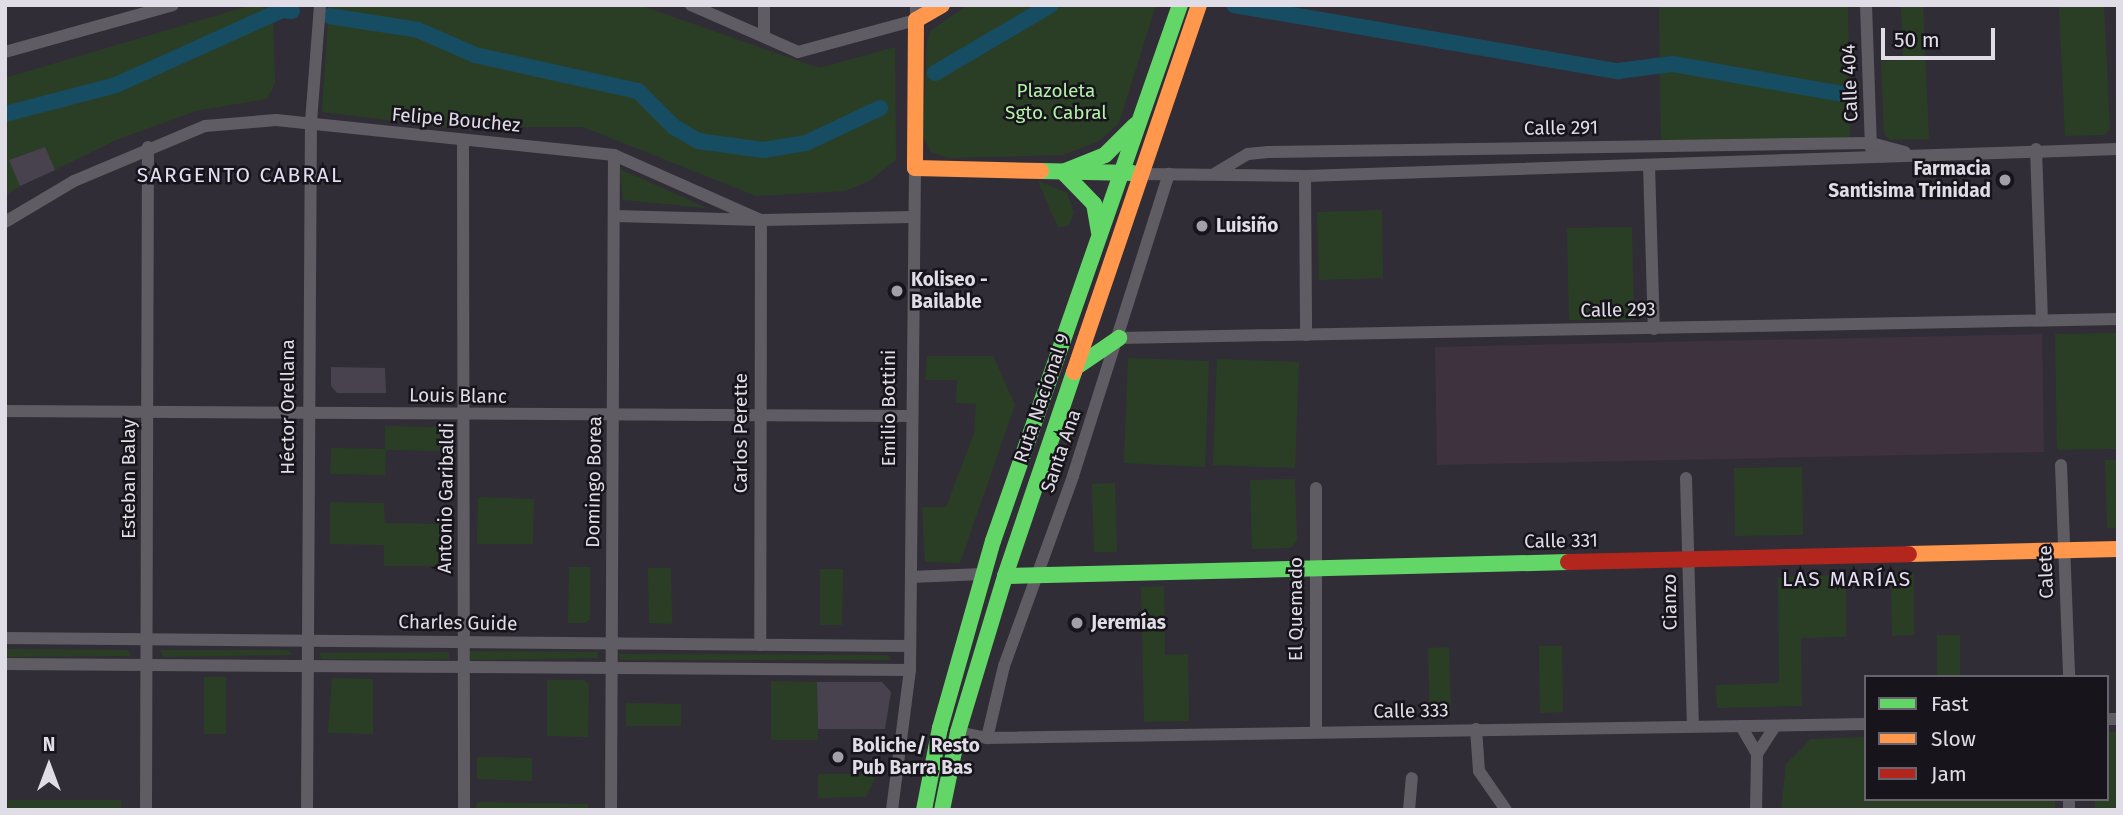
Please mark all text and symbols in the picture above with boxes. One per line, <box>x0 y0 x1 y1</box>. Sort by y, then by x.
scale bar <box>1885 14 1999 58</box>
text: 50 m <box>1894 27 1940 53</box>
street label: Calle 404 <box>1837 44 1863 122</box>
park label: Plazoleta Sgto. Cabral <box>1005 80 1107 124</box>
street label: Felipe Bouchez <box>391 103 521 137</box>
street label: Calle 291 <box>1524 116 1598 140</box>
place label: Farmacia Santisima Trinidad <box>1828 158 1991 202</box>
district label: SARGENTO CABRAL <box>139 162 341 188</box>
marker: Farmacia Santisima Trinidad <box>1997 172 2013 188</box>
place label: Luisiño <box>1216 215 1278 237</box>
marker: Luisiño <box>1194 218 1210 234</box>
place label: Koliseo - Bailable <box>911 269 988 313</box>
marker: Koliseo - Bailable <box>889 283 905 299</box>
street label: Calle 293 <box>1580 298 1656 322</box>
street label: Ruta Nacional 9 <box>1009 330 1075 466</box>
street label: Héctor Orellana <box>277 339 299 475</box>
street label: Emilio Bottini <box>878 350 900 466</box>
street label: Carlos Perette <box>730 373 752 493</box>
street label: Louis Blanc <box>409 384 507 408</box>
street label: Santa Ana <box>1036 406 1086 496</box>
street label: Domingo Borea <box>581 416 607 548</box>
street label: Esteban Balay <box>118 419 140 539</box>
street label: Antonio Garibaldi <box>433 422 459 574</box>
street label: Calle 331 <box>1524 529 1598 553</box>
street label: Calete <box>2034 545 2058 599</box>
street label: El Quemado <box>1285 557 1307 661</box>
district label: LAS MARÍAS <box>1783 566 1911 592</box>
street label: Cianzo <box>1658 573 1682 631</box>
street label: Charles Guide <box>398 611 518 635</box>
place label: Jeremías <box>1091 612 1166 634</box>
marker: Jeremías <box>1069 615 1085 631</box>
legend <box>1864 675 2109 801</box>
text: Fast <box>1931 691 1969 717</box>
street label: Calle 333 <box>1373 699 1449 723</box>
text: Slow <box>1931 726 1976 752</box>
north arrow <box>14 731 84 801</box>
text: N <box>43 733 55 756</box>
place label: Boliche/ Resto Pub Barra Bas <box>852 735 980 779</box>
marker: Boliche/ Resto Pub Barra Bas <box>830 749 846 765</box>
text: Jam <box>1931 761 1967 787</box>

